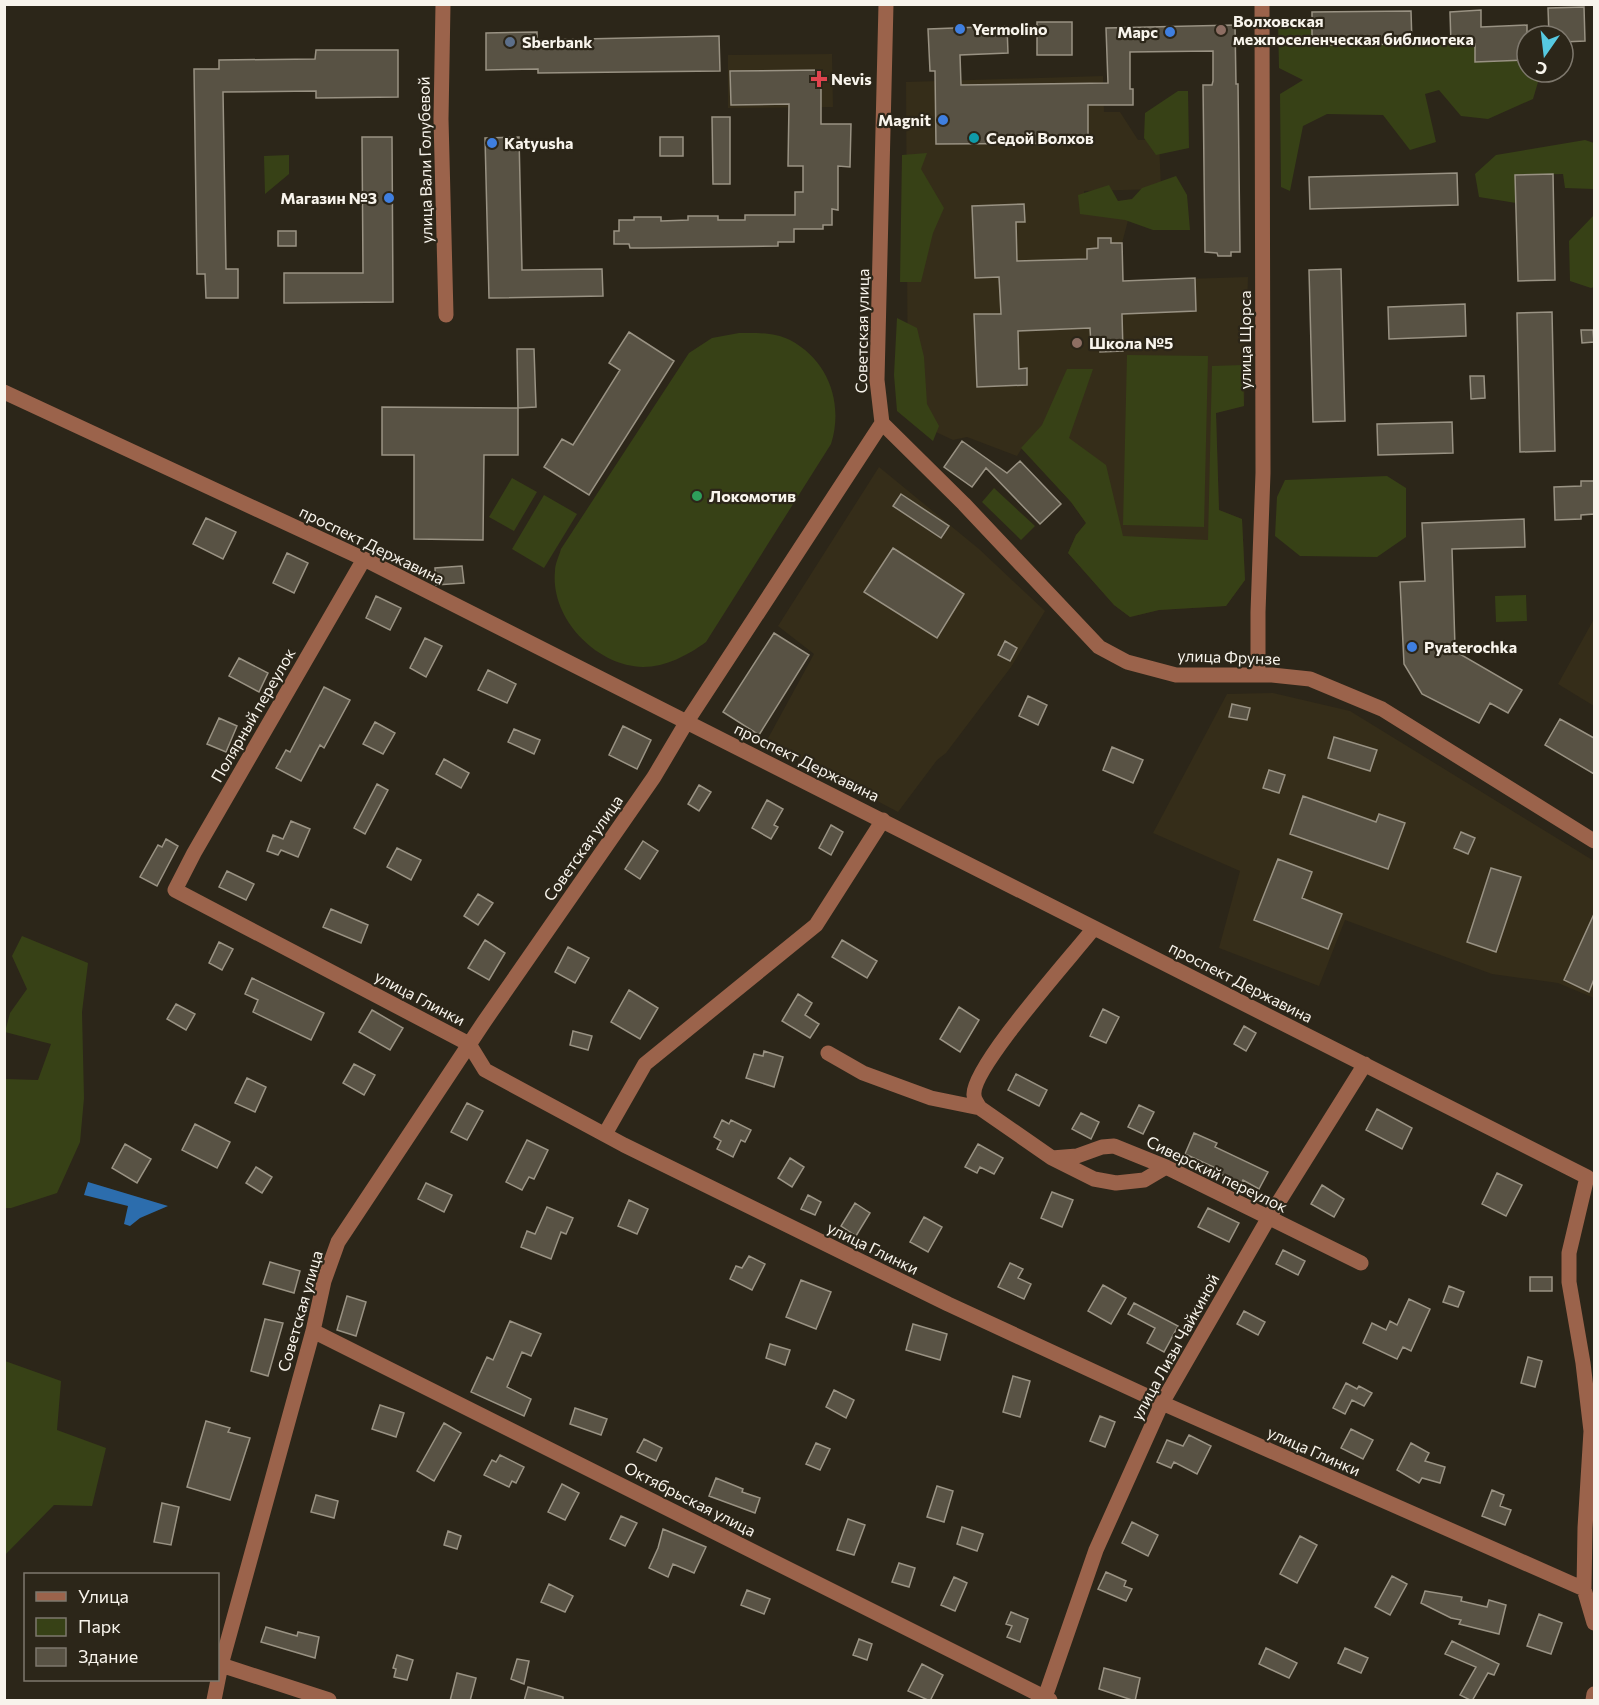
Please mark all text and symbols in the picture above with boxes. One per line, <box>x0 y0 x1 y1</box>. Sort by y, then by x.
place label: Волховская межпоселенческая библиотека <box>1233 11 1474 48</box>
place label: Yermolino <box>972 19 1048 38</box>
marker: Yermolino <box>953 22 967 36</box>
place label: Марс <box>1117 22 1158 41</box>
marker: Волховская межпоселенческая библиотека <box>1214 23 1228 37</box>
north arrow <box>1515 24 1575 84</box>
marker: Марс <box>1163 25 1177 39</box>
place label: Sberbank <box>522 32 593 51</box>
marker: Sberbank <box>503 35 517 49</box>
text: С <box>1534 58 1549 80</box>
place label: Nevis <box>831 69 872 88</box>
marker: Nevis <box>812 72 826 86</box>
street label: улица Вали Голубевой <box>414 76 435 244</box>
place label: Magnit <box>878 110 931 129</box>
marker: Magnit <box>936 113 950 127</box>
place label: Седой Волхов <box>986 128 1094 147</box>
marker: Седой Волхов <box>967 131 981 145</box>
place label: Katyusha <box>504 133 573 152</box>
marker: Katyusha <box>485 136 499 150</box>
place label: Магазин №3 <box>280 188 377 207</box>
marker: Магазин №3 <box>382 191 396 205</box>
street label: Советская улица <box>851 268 872 394</box>
street label: улица Щорса <box>1235 290 1254 390</box>
place label: Школа №5 <box>1089 333 1173 352</box>
marker: Школа №5 <box>1070 336 1084 350</box>
place label: Локомотив <box>709 486 796 505</box>
marker: Локомотив <box>690 489 704 503</box>
street label: проспект Державина <box>297 501 448 588</box>
place label: Pyaterochka <box>1424 637 1517 656</box>
marker: Pyaterochka <box>1405 640 1419 654</box>
street label: Полярный переулок <box>206 644 299 785</box>
street label: улица Фрунзе <box>1177 645 1281 668</box>
street label: проспект Державина <box>732 718 883 805</box>
street label: Советская улица <box>539 791 626 904</box>
street label: проспект Державина <box>1166 937 1316 1026</box>
street label: улица Глинки <box>372 966 469 1029</box>
street label: Сиверский переулок <box>1144 1131 1291 1216</box>
street label: улица Глинки <box>824 1217 922 1278</box>
street label: Советская улица <box>273 1248 326 1373</box>
street label: улица Лизы Чайкиной <box>1126 1270 1223 1423</box>
street label: улица Глинки <box>1265 1422 1364 1479</box>
street label: Октябрьская улица <box>621 1457 759 1540</box>
legend <box>24 1573 219 1681</box>
text: Улица <box>78 1585 129 1607</box>
text: Парк <box>78 1615 121 1637</box>
text: Здание <box>78 1645 138 1667</box>

